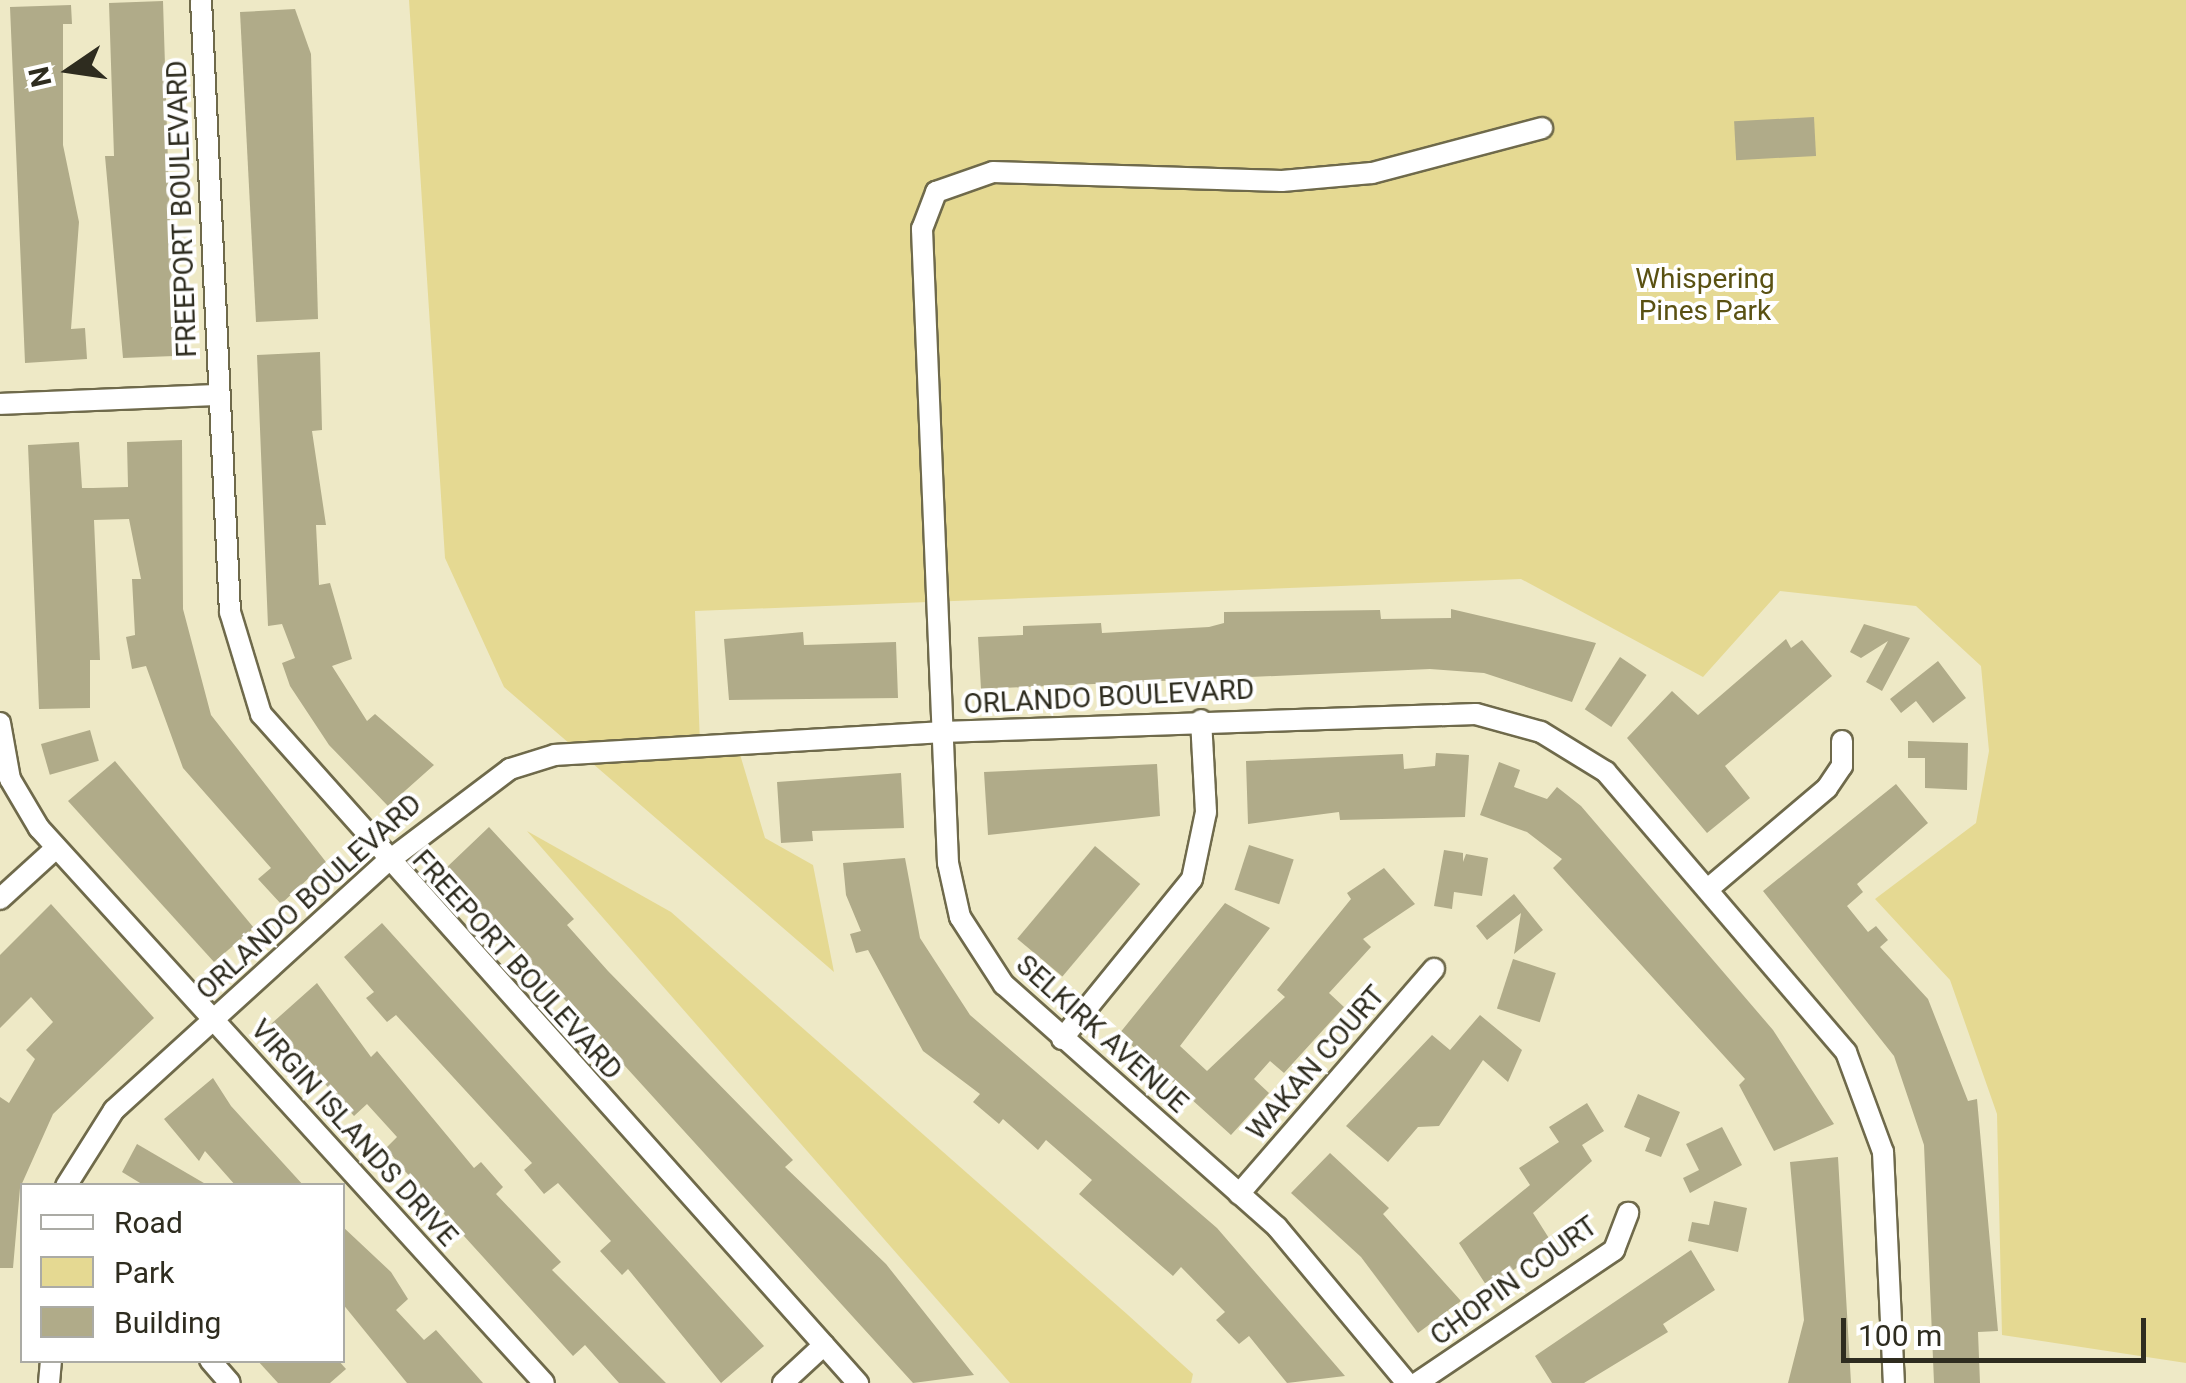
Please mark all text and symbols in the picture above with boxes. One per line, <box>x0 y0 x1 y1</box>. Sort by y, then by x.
north arrow <box>20 20 120 120</box>
street label: FREEPORT BOULEVARD <box>160 60 204 358</box>
text: N <box>22 64 59 90</box>
park label: Whispering Pines Park <box>1635 262 1775 328</box>
street label: ORLANDO BOULEVARD <box>963 673 1255 721</box>
street label: ORLANDO BOULEVARD <box>190 787 428 1007</box>
street label: FREEPORT BOULEVARD <box>405 843 629 1087</box>
street label: SELKIRK AVENUE <box>1009 948 1195 1120</box>
street label: WAKAN COURT <box>1240 979 1392 1147</box>
street label: VIRGIN ISLANDS DRIVE <box>243 1013 465 1253</box>
legend <box>20 1183 345 1363</box>
text: Road <box>114 1205 183 1240</box>
street label: CHOPIN COURT <box>1424 1209 1604 1353</box>
text: Park <box>114 1255 174 1290</box>
scale bar <box>1846 1298 2151 1360</box>
text: Building <box>114 1305 221 1340</box>
text: 100 m <box>1858 1318 1942 1353</box>

